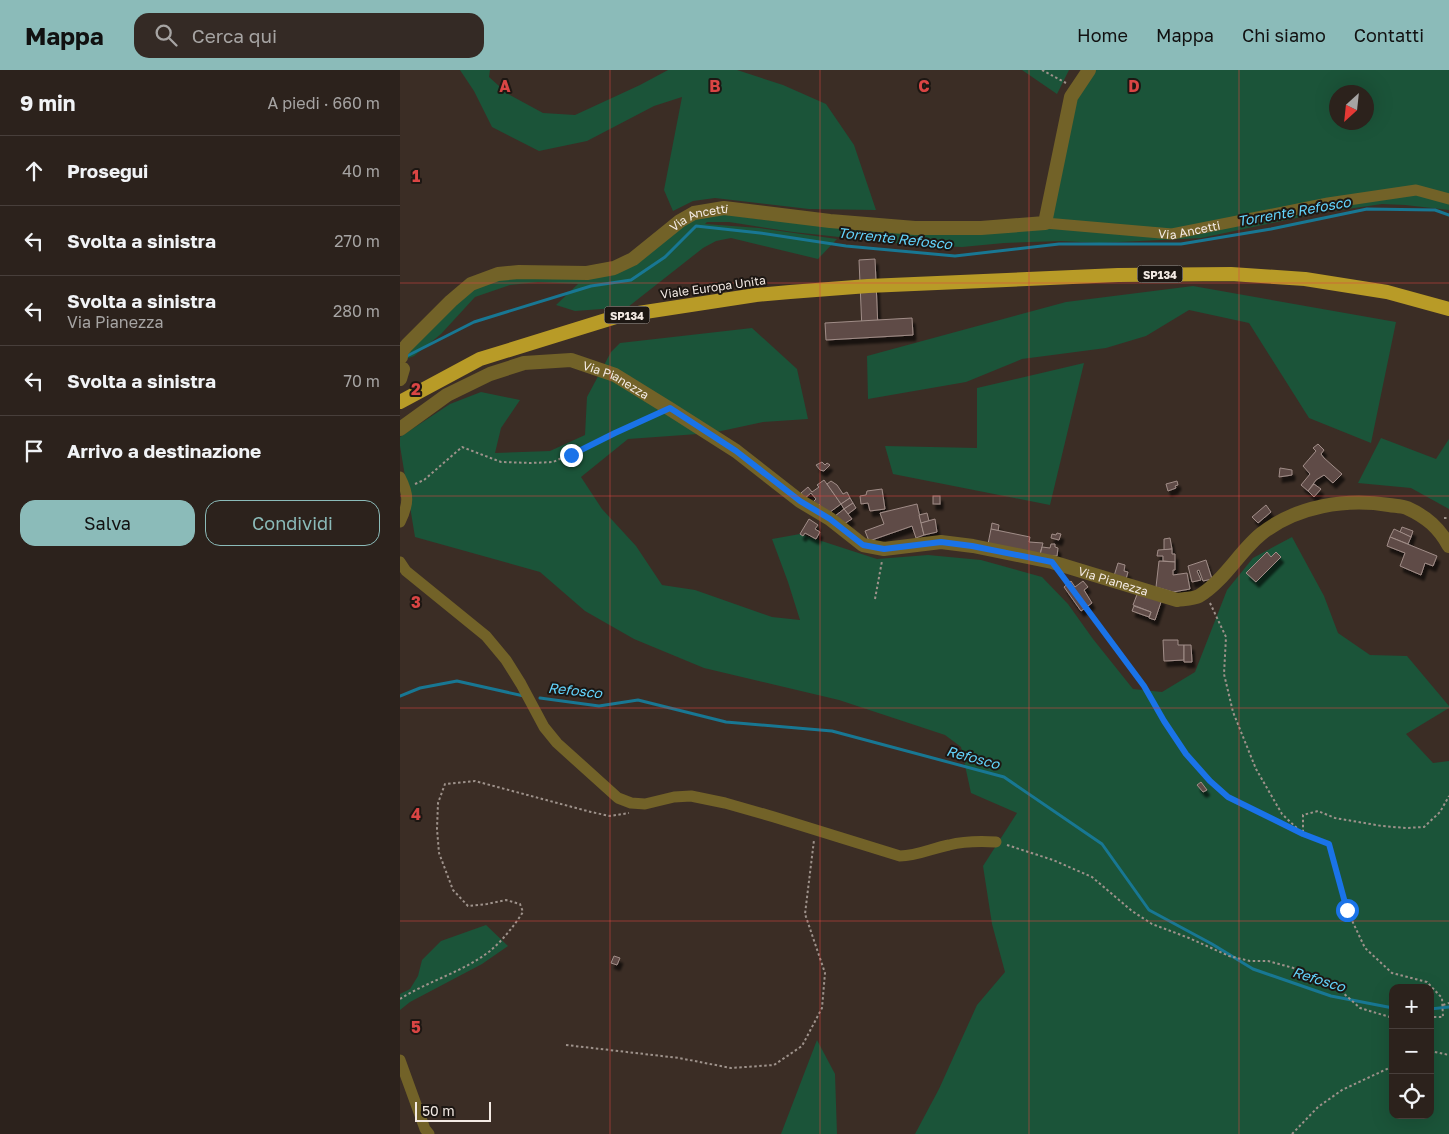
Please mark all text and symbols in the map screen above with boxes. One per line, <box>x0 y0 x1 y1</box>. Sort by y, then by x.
search box <box>134 13 484 58</box>
text: Mappa <box>25 21 104 50</box>
icon: search <box>152 21 180 49</box>
text: Cerca qui <box>192 24 277 47</box>
text: Home <box>1077 24 1128 46</box>
text: Mappa <box>1156 24 1214 46</box>
text: Chi siamo <box>1242 24 1326 46</box>
text: Contatti <box>1354 24 1424 46</box>
text: A <box>499 76 511 96</box>
text: B <box>709 76 721 96</box>
text: C <box>918 76 930 96</box>
text: D <box>1128 76 1140 96</box>
north arrow <box>1329 85 1374 130</box>
text: 9 min <box>20 90 75 116</box>
text: A piedi · 660 m <box>268 93 380 113</box>
icon: ahead <box>20 157 48 185</box>
text: Prosegui <box>67 159 148 182</box>
text: 40 m <box>342 161 380 181</box>
text: 1 <box>412 166 420 186</box>
water label: Torrente Refosco <box>1236 192 1353 229</box>
street label: Via Ancetti <box>666 200 729 234</box>
street label: Via Ancetti <box>1158 217 1221 242</box>
water label: Torrente Refosco <box>837 224 954 253</box>
icon: left <box>20 227 48 255</box>
text: Svolta a sinistra <box>67 229 216 252</box>
text: 270 m <box>334 231 380 251</box>
road number: SP134 <box>1138 265 1182 282</box>
street label: Viale Europa Unita <box>659 272 767 302</box>
text: Svolta a sinistra <box>67 289 216 312</box>
icon: left <box>20 297 48 325</box>
text: 280 m <box>333 301 380 321</box>
road number: SP134 <box>604 306 650 324</box>
text: Via Pianezza <box>67 312 164 332</box>
street label: Via Pianezza <box>581 357 652 402</box>
icon: left <box>20 367 48 395</box>
text: Svolta a sinistra <box>67 369 216 392</box>
text: 70 m <box>343 371 380 391</box>
text: 2 <box>411 379 421 399</box>
icon: arrive <box>20 437 48 465</box>
text: Arrivo a destinazione <box>67 439 261 462</box>
route end <box>560 444 583 467</box>
button: Salva <box>20 500 195 546</box>
button: Condividi <box>205 500 380 546</box>
street label: Via Pianezza <box>1076 563 1150 598</box>
text: 3 <box>411 592 421 612</box>
water label: Refosco <box>547 679 604 701</box>
water label: Refosco <box>945 742 1003 773</box>
text: 4 <box>411 804 421 824</box>
route start <box>1336 899 1359 922</box>
water label: Refosco <box>1291 963 1349 996</box>
map controls <box>1389 984 1434 1119</box>
button: + <box>1389 984 1434 1029</box>
text: 5 <box>411 1017 421 1037</box>
button: − <box>1389 1029 1434 1074</box>
button: locate <box>1389 1074 1434 1119</box>
scale bar <box>415 1099 491 1122</box>
text: 50 m <box>422 1102 455 1119</box>

